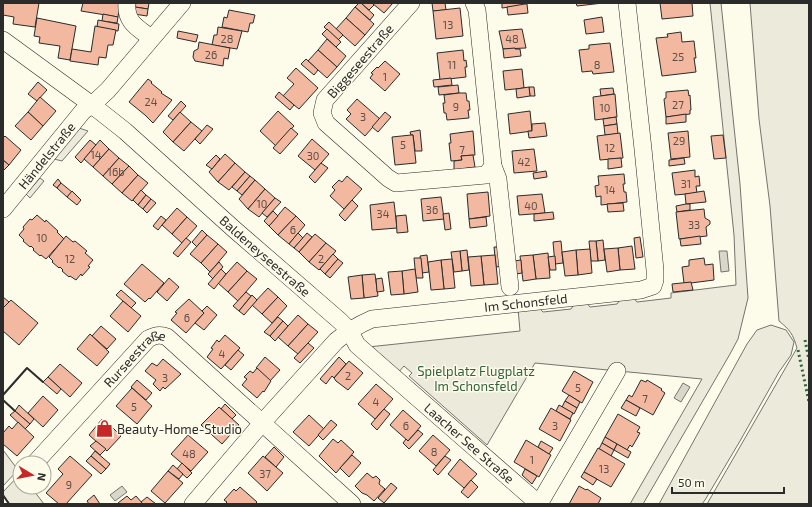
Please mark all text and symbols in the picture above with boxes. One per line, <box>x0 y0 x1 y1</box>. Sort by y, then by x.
house number: 13 <box>443 18 453 31</box>
street label: Biggeseestraße <box>323 21 397 101</box>
house number: 28 <box>221 32 233 45</box>
house number: 48 <box>505 32 519 45</box>
house number: 26 <box>205 48 217 61</box>
house number: 25 <box>672 50 684 63</box>
house number: 11 <box>448 58 456 71</box>
house number: 8 <box>594 58 600 71</box>
house number: 1 <box>383 70 387 83</box>
house number: 24 <box>145 95 158 108</box>
house number: 27 <box>672 98 684 111</box>
house number: 9 <box>453 100 459 113</box>
house number: 10 <box>599 101 611 114</box>
house number: 3 <box>360 110 366 123</box>
street label: Händelstraße <box>15 119 79 192</box>
house number: 29 <box>673 134 685 147</box>
house number: 5 <box>400 138 406 151</box>
house number: 12 <box>605 141 615 154</box>
house number: 7 <box>459 143 465 156</box>
house number: 14 <box>90 148 102 161</box>
house number: 30 <box>307 149 319 162</box>
house number: 42 <box>518 155 530 168</box>
house number: 16b <box>108 165 124 178</box>
house number: 31 <box>681 177 691 190</box>
house number: 14 <box>604 183 616 196</box>
house number: 10 <box>256 197 268 210</box>
house number: 40 <box>524 199 538 212</box>
house number: 36 <box>426 203 438 216</box>
house number: 34 <box>377 207 390 220</box>
street label: Baldeneyseestraße <box>216 212 314 300</box>
house number: 33 <box>688 218 700 231</box>
house number: 6 <box>290 223 296 236</box>
house number: 10 <box>36 231 48 244</box>
house number: 12 <box>65 252 75 265</box>
house number: 2 <box>318 252 324 265</box>
street label: Im Schonsfeld <box>483 290 568 315</box>
house number: 6 <box>184 311 190 324</box>
street label: Rurseestraße <box>100 327 167 390</box>
house number: 4 <box>219 347 226 360</box>
park label: Spielplatz Flugplatz Im Schonsfeld <box>417 363 535 394</box>
house number: 2 <box>345 369 351 382</box>
house number: 3 <box>162 371 168 384</box>
house number: 5 <box>575 381 581 394</box>
house number: 7 <box>642 392 648 405</box>
house number: 4 <box>373 395 380 408</box>
house number: 5 <box>131 400 137 413</box>
street label: Laacher See Straße <box>421 400 518 487</box>
shop icon: Beauty-Home-Studio <box>94 419 114 439</box>
house number: 6 <box>403 419 409 432</box>
house number: 3 <box>552 419 558 432</box>
place label: Beauty-Home-Studio <box>117 421 242 437</box>
house number: 8 <box>431 445 437 458</box>
house number: 48 <box>182 447 196 460</box>
house number: 1 <box>530 453 534 466</box>
north arrow <box>12 455 52 495</box>
house number: 13 <box>599 462 609 475</box>
house number: 37 <box>259 467 271 480</box>
scale bar <box>672 469 784 495</box>
text: N <box>35 472 49 482</box>
text: 50 m <box>678 475 705 489</box>
house number: 9 <box>66 478 72 491</box>

